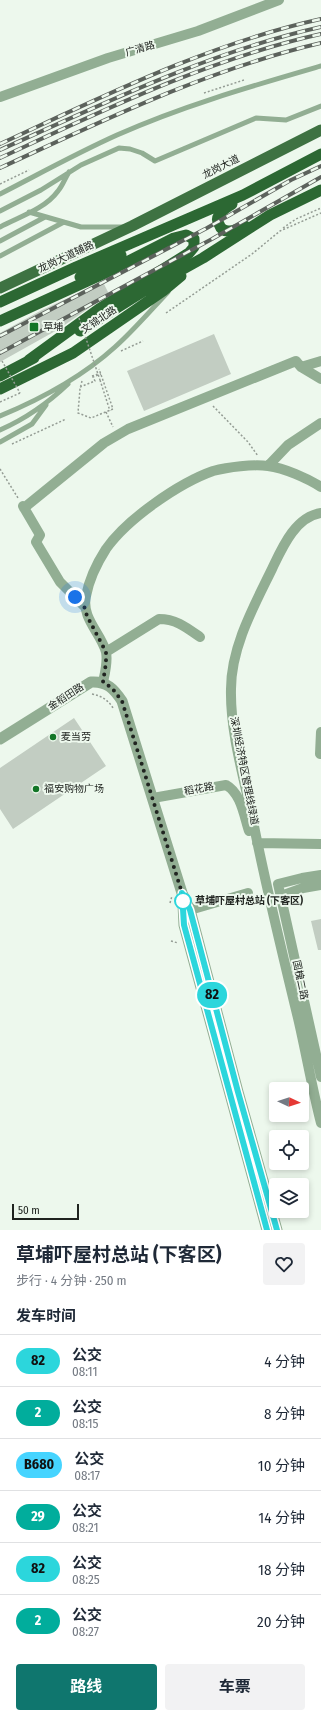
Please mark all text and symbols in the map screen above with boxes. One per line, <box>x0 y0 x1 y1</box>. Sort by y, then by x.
street label: 广清路 <box>124 39 156 59</box>
street label: 龙岗大道 <box>200 153 242 181</box>
street label: 龙岗大道辅路 <box>36 239 96 275</box>
street label: 文锦北路 <box>79 304 119 336</box>
marker: 草埔 <box>28 321 40 333</box>
place label: 草埔 <box>43 321 63 333</box>
your location <box>65 587 85 607</box>
street label: 金稻田路 <box>46 681 86 713</box>
street label: 深圳经济特区管理线绿道 <box>228 716 260 826</box>
place label: 麦当劳 <box>61 731 91 743</box>
marker: 麦当劳 <box>48 732 58 742</box>
street label: 稻花路 <box>183 780 215 798</box>
place label: 福安购物广场 <box>44 783 104 795</box>
marker: 福安购物广场 <box>31 784 41 794</box>
marker: 草埔吓屋村总站 (下客区) <box>174 892 192 910</box>
place label: 草埔吓屋村总站 (下客区) <box>195 894 303 907</box>
street label: 国槐二路 <box>290 959 310 1001</box>
line badge: 82 <box>194 982 230 1008</box>
text: 82 <box>205 986 219 1003</box>
north arrow <box>269 1082 309 1122</box>
map controls <box>269 1082 309 1218</box>
button: locate <box>269 1130 309 1170</box>
button: layers <box>269 1178 309 1218</box>
scale bar <box>12 1202 79 1221</box>
text: 50 m <box>18 1204 40 1217</box>
text: 草埔吓屋村总站 (下客区) <box>16 1243 221 1266</box>
button: heart <box>263 1243 305 1285</box>
text: 步行 · 4 分钟 · 250 m <box>16 1273 127 1288</box>
text: 发车时间 <box>16 1307 76 1325</box>
text: 公交 <box>72 1346 102 1364</box>
text: 82 <box>31 1352 45 1369</box>
text: 4 分钟 <box>264 1353 305 1371</box>
text: 08:11 <box>72 1364 97 1379</box>
text: 公交 <box>72 1398 102 1416</box>
text: 2 <box>35 1404 41 1421</box>
text: 8 分钟 <box>264 1405 305 1423</box>
text: 08:15 <box>72 1416 99 1431</box>
text: 公交 <box>74 1450 104 1468</box>
text: B680 <box>24 1456 54 1473</box>
text: 10 分钟 <box>258 1457 305 1475</box>
text: 08:17 <box>74 1468 100 1483</box>
text: 公交 <box>72 1502 102 1520</box>
text: 29 <box>31 1508 45 1525</box>
text: 14 分钟 <box>258 1509 305 1527</box>
text: 08:21 <box>72 1520 99 1535</box>
text: 公交 <box>72 1554 102 1572</box>
text: 82 <box>31 1560 45 1577</box>
text: 18 分钟 <box>258 1561 305 1579</box>
text: 08:25 <box>72 1572 100 1587</box>
text: 公交 <box>72 1606 102 1624</box>
text: 2 <box>35 1612 41 1629</box>
text: 20 分钟 <box>257 1613 305 1631</box>
text: 08:27 <box>72 1624 99 1639</box>
button: 路线 <box>16 1664 157 1710</box>
button: 车票 <box>165 1664 305 1710</box>

